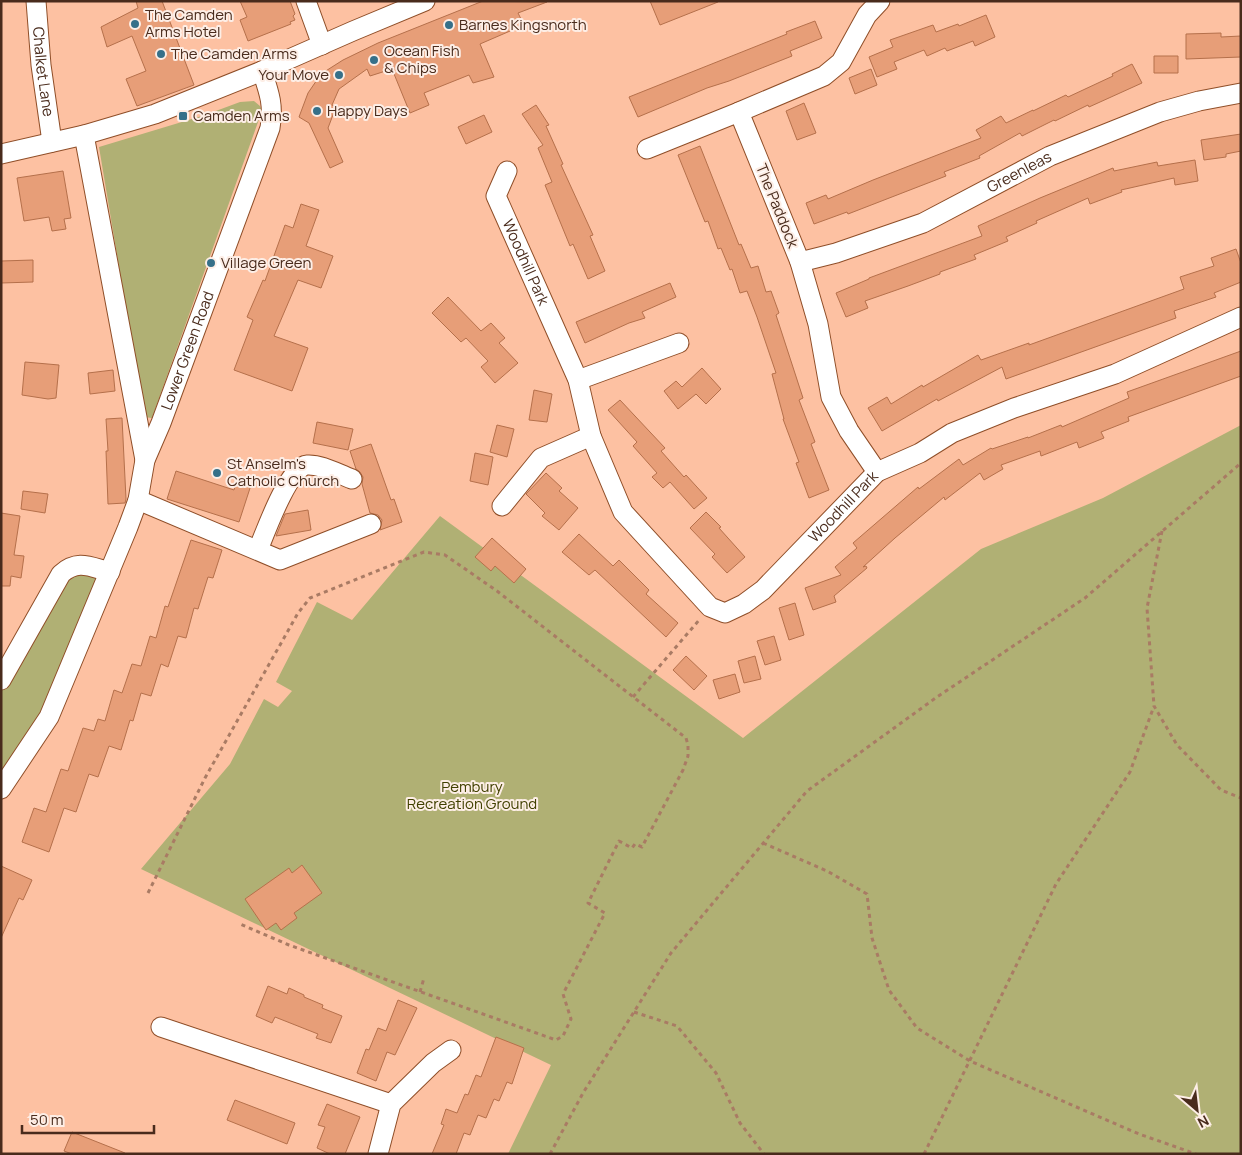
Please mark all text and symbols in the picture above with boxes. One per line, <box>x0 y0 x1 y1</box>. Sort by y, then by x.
place label: The Camden Arms Hotel <box>145 4 233 42</box>
place label: Barnes Kingsnorth <box>459 14 587 35</box>
marker: The Camden Arms Hotel <box>129 18 141 30</box>
marker: Barnes Kingsnorth <box>443 19 455 31</box>
street label: Chalket Lane <box>28 26 59 118</box>
place label: Ocean Fish & Chips <box>384 40 460 78</box>
place label: The Camden Arms <box>171 43 297 64</box>
marker: The Camden Arms <box>155 48 167 60</box>
marker: Ocean Fish & Chips <box>368 54 380 66</box>
place label: Your Move <box>258 64 329 85</box>
marker: Your Move <box>333 69 345 81</box>
place label: Happy Days <box>327 100 408 121</box>
place label: Camden Arms <box>193 105 290 126</box>
marker: Happy Days <box>311 105 323 117</box>
marker: Camden Arms <box>177 110 189 122</box>
street label: Greenleas <box>983 146 1055 197</box>
street label: The Paddock <box>751 161 804 252</box>
street label: Woodhill Park <box>498 216 555 309</box>
place label: Village Green <box>221 252 311 273</box>
marker: Village Green <box>205 257 217 269</box>
street label: Lower Green Road <box>156 288 219 413</box>
place label: St Anselm's Catholic Church <box>227 453 339 491</box>
street label: Woodhill Park <box>803 466 883 547</box>
marker: St Anselm's Catholic Church <box>211 467 223 479</box>
park label: Pembury Recreation Ground <box>407 776 537 814</box>
north arrow <box>1172 1085 1222 1135</box>
scale bar <box>22 1102 155 1134</box>
text: 50 m <box>30 1109 64 1130</box>
text: N <box>1194 1111 1212 1133</box>

